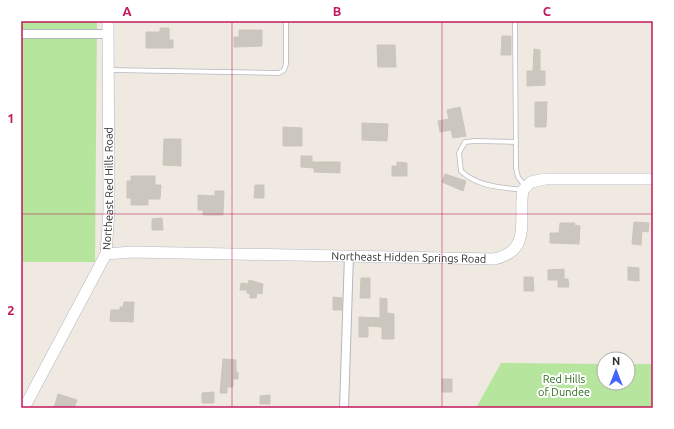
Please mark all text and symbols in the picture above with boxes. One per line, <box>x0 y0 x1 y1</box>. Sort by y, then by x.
text: A <box>122 4 132 18</box>
text: B <box>333 4 342 18</box>
text: C <box>543 4 552 18</box>
text: 1 <box>7 111 15 125</box>
street label: Northeast Red Hills Road <box>100 127 115 250</box>
street label: Northeast Hidden Springs Road <box>331 250 486 265</box>
text: 2 <box>7 303 15 317</box>
north arrow <box>596 351 636 391</box>
text: N <box>612 355 620 367</box>
park label: Red Hills of Dundee <box>538 373 590 398</box>

